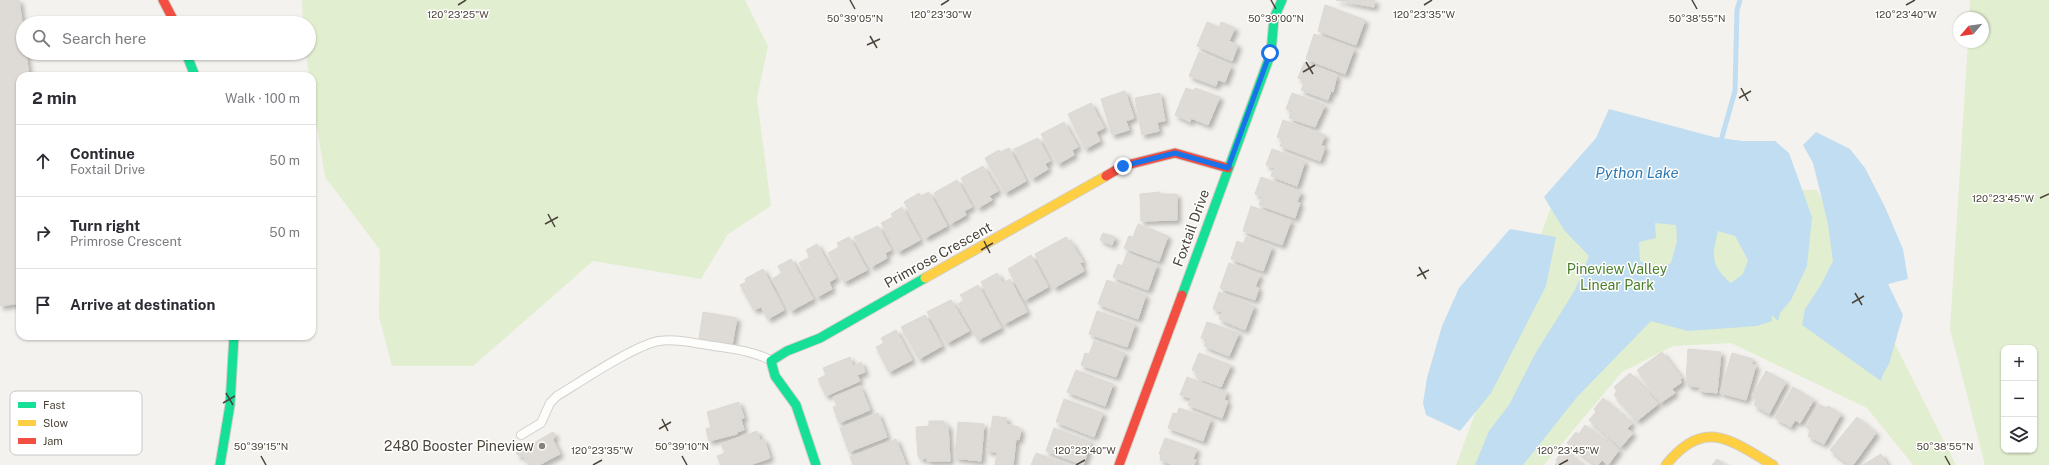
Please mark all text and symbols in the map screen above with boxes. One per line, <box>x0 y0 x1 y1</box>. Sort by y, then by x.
text: 120°23'25"W <box>427 8 489 20</box>
text: 120°23'30"W <box>910 8 972 20</box>
text: 120°23'35"W <box>1393 8 1455 20</box>
text: 120°23'40"W <box>1875 8 1937 20</box>
text: 50°39'05"N <box>827 12 883 24</box>
text: 50°39'00"N <box>1248 12 1304 24</box>
text: 50°38'55"N <box>1669 12 1725 24</box>
north arrow <box>1953 12 1989 48</box>
search box <box>16 16 316 60</box>
icon: search <box>30 27 52 49</box>
text: Search here <box>62 30 146 47</box>
route start <box>1261 44 1279 62</box>
text: 2 min <box>32 88 77 108</box>
text: Walk · 100 m <box>225 91 300 106</box>
text: Continue <box>70 145 135 162</box>
icon: ahead <box>32 150 54 172</box>
text: 50 m <box>269 153 300 168</box>
route end <box>1114 157 1132 175</box>
text: Foxtail Drive <box>70 162 145 177</box>
water label: Python Lake <box>1595 164 1679 181</box>
street label: Foxtail Drive <box>1170 187 1212 269</box>
text: 120°23'45"W <box>1972 192 2034 204</box>
text: Turn right <box>70 217 140 234</box>
street label: Primrose Crescent <box>882 219 994 291</box>
icon: right <box>32 222 54 244</box>
text: 50 m <box>269 225 300 240</box>
text: Primrose Crescent <box>70 234 182 249</box>
park label: Pineview Valley Linear Park <box>1567 261 1668 293</box>
icon: arrive <box>32 294 54 316</box>
text: Arrive at destination <box>70 296 215 313</box>
map controls <box>2001 345 2037 453</box>
button: + <box>2001 345 2037 381</box>
button: − <box>2001 381 2037 417</box>
legend <box>10 391 142 455</box>
text: Fast <box>43 399 65 411</box>
text: Slow <box>43 417 69 429</box>
button: layers <box>2001 417 2037 453</box>
text: Jam <box>43 435 63 447</box>
place label: 2480 Booster Pineview <box>384 438 534 454</box>
text: 50°39'15"N <box>234 440 288 452</box>
text: 50°39'10"N <box>655 440 709 452</box>
text: 50°38'55"N <box>1917 440 1973 452</box>
marker: 2480 Booster Pineview <box>537 441 547 451</box>
text: 120°23'35"W <box>571 444 633 456</box>
text: 120°23'40"W <box>1054 444 1116 456</box>
text: 120°23'45"W <box>1537 444 1599 456</box>

